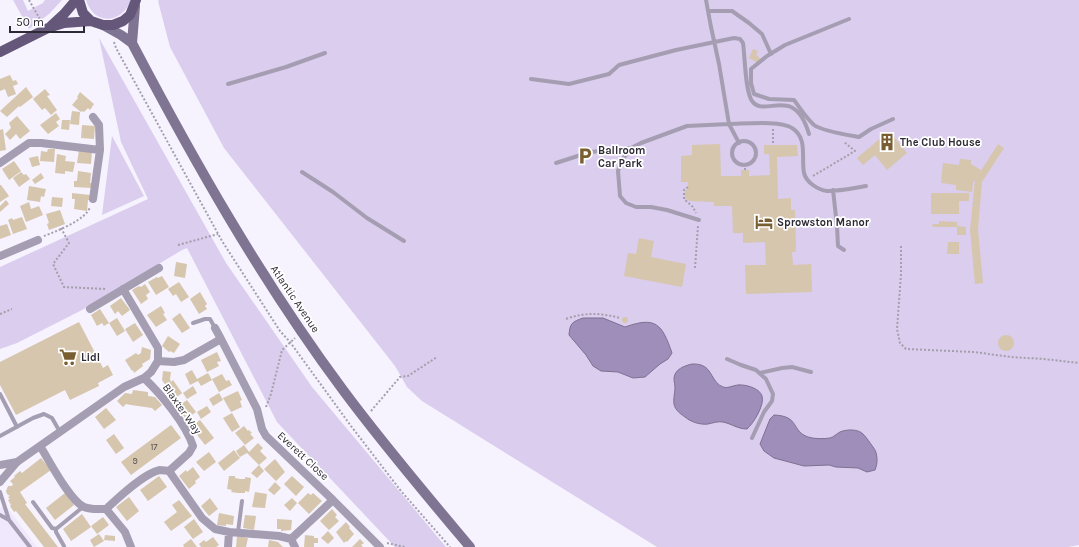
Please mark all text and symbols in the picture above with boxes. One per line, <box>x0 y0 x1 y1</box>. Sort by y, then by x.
scale bar <box>10 8 84 34</box>
text: 50 m <box>16 15 44 29</box>
building icon: The Club House <box>877 132 897 152</box>
place label: The Club House <box>900 136 981 149</box>
place label: Ballroom Car Park <box>598 144 645 170</box>
parking icon: Ballroom Car Park <box>575 146 595 166</box>
hotel icon: Sprowston Manor <box>754 212 774 232</box>
place label: Sprowston Manor <box>777 216 870 229</box>
street label: Atlantic Avenue <box>268 263 322 335</box>
supermarket icon: Lidl <box>58 347 78 367</box>
place label: Lidl <box>81 351 100 364</box>
street label: Blaxter Way <box>160 381 204 437</box>
street label: Everett Close <box>275 429 332 483</box>
house number: 17 <box>150 442 158 452</box>
house number: 9 <box>132 456 138 466</box>

